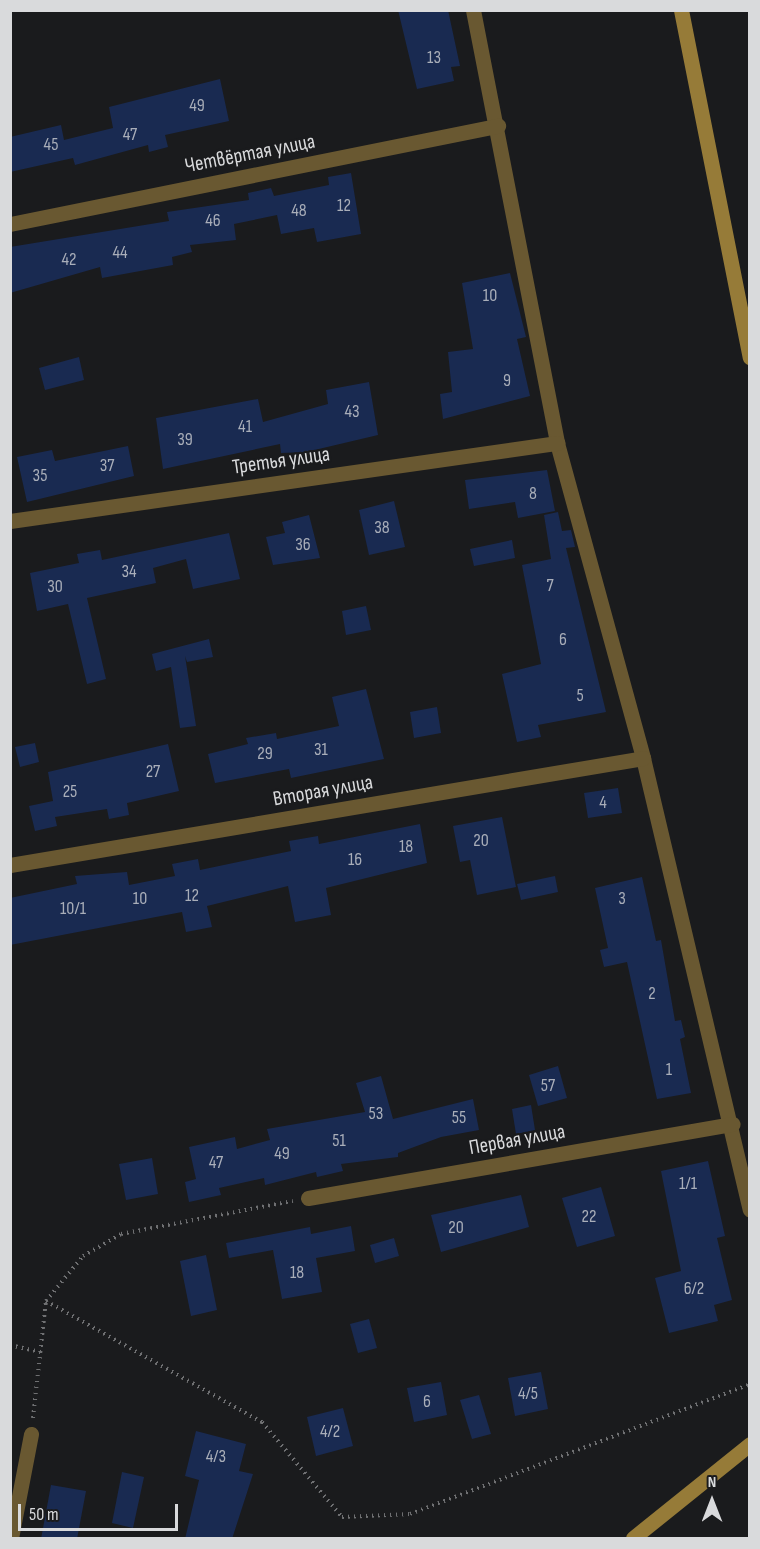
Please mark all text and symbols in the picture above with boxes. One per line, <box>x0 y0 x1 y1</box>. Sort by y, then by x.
house number: 13 <box>427 47 441 69</box>
house number: 49 <box>189 95 205 117</box>
house number: 47 <box>123 124 137 146</box>
street label: Четвёртая улица <box>183 129 317 179</box>
house number: 45 <box>44 134 58 156</box>
house number: 12 <box>337 195 351 217</box>
house number: 48 <box>291 200 307 222</box>
house number: 46 <box>205 210 221 232</box>
house number: 44 <box>112 242 128 264</box>
house number: 42 <box>61 249 77 271</box>
house number: 10 <box>483 285 497 307</box>
house number: 9 <box>503 370 511 392</box>
house number: 43 <box>344 401 360 423</box>
house number: 41 <box>238 416 252 438</box>
house number: 39 <box>177 429 193 451</box>
street label: Третья улица <box>231 442 331 480</box>
house number: 37 <box>100 455 114 477</box>
house number: 35 <box>33 465 47 487</box>
house number: 8 <box>529 483 537 505</box>
house number: 38 <box>374 517 390 539</box>
house number: 36 <box>295 534 311 556</box>
house number: 34 <box>121 561 137 583</box>
house number: 7 <box>546 575 554 597</box>
house number: 30 <box>47 576 63 598</box>
house number: 6 <box>559 629 567 651</box>
house number: 5 <box>576 685 584 707</box>
house number: 31 <box>314 739 328 761</box>
house number: 29 <box>257 743 273 765</box>
house number: 27 <box>146 761 160 783</box>
street label: Вторая улица <box>271 770 375 812</box>
house number: 25 <box>63 781 77 803</box>
house number: 4 <box>599 792 607 814</box>
house number: 20 <box>473 830 489 852</box>
house number: 18 <box>399 836 413 858</box>
house number: 16 <box>348 849 362 871</box>
house number: 12 <box>185 885 199 907</box>
house number: 10 <box>133 888 147 910</box>
house number: 3 <box>618 888 626 910</box>
house number: 10/1 <box>60 898 86 920</box>
house number: 2 <box>648 983 656 1005</box>
house number: 1 <box>666 1059 672 1081</box>
house number: 57 <box>541 1075 555 1097</box>
house number: 53 <box>369 1103 383 1125</box>
house number: 55 <box>452 1107 466 1129</box>
street label: Первая улица <box>467 1119 567 1161</box>
house number: 51 <box>332 1130 346 1152</box>
house number: 49 <box>274 1143 290 1165</box>
house number: 47 <box>209 1152 223 1174</box>
house number: 1/1 <box>679 1173 697 1195</box>
house number: 22 <box>582 1206 596 1228</box>
house number: 20 <box>448 1217 464 1239</box>
house number: 18 <box>290 1262 304 1284</box>
house number: 6/2 <box>684 1278 704 1300</box>
house number: 4/5 <box>518 1383 538 1405</box>
house number: 6 <box>423 1391 431 1413</box>
house number: 4/2 <box>320 1421 340 1443</box>
house number: 4/3 <box>206 1446 226 1468</box>
north arrow <box>682 1471 742 1531</box>
text: N <box>708 1473 716 1492</box>
scale bar <box>21 1492 182 1530</box>
text: 50 m <box>29 1504 59 1525</box>

